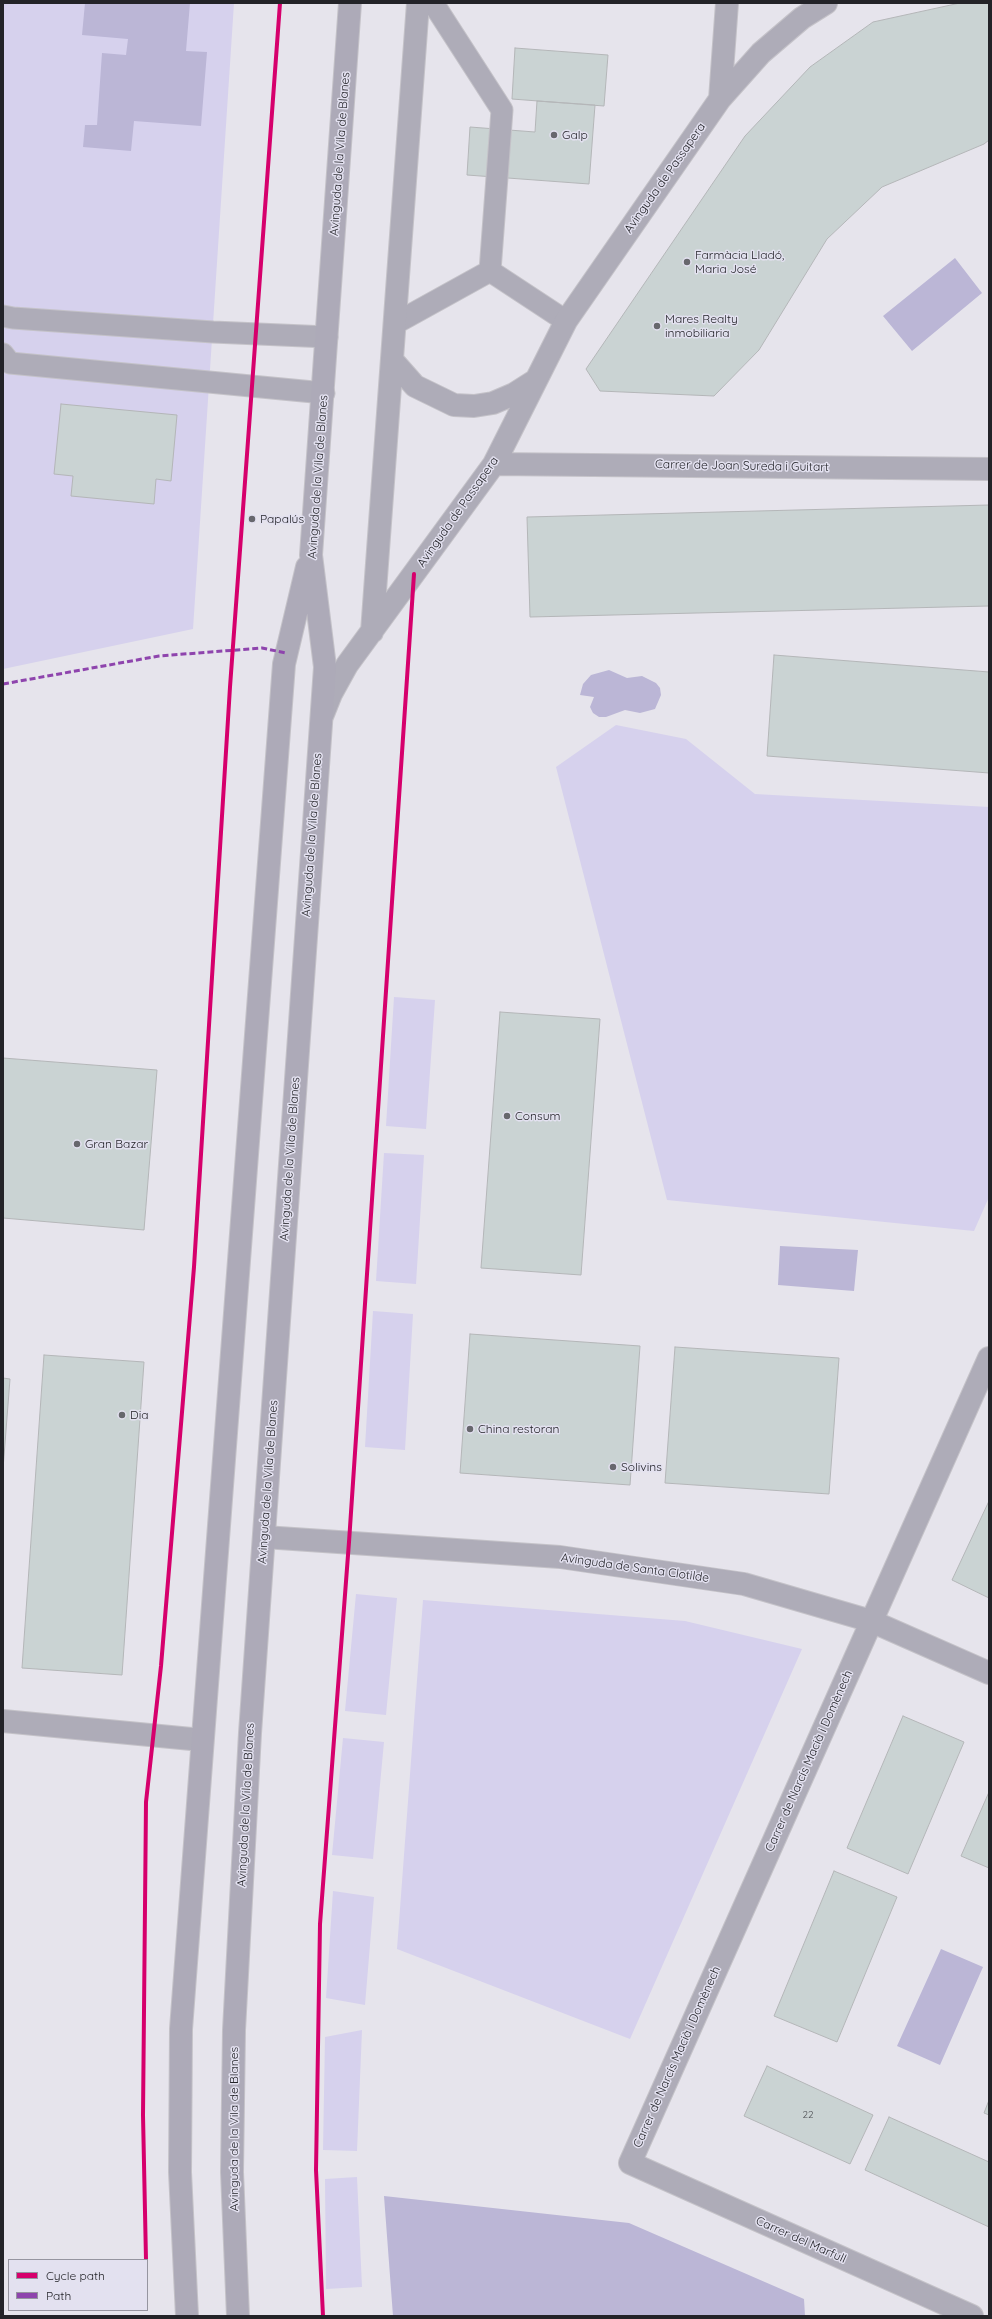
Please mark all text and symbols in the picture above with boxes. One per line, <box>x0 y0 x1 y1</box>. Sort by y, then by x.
street label: Avinguda de la Vila de Blanes <box>327 72 353 236</box>
street label: Avinguda de Passapera <box>621 120 709 236</box>
place label: Galp <box>562 128 588 142</box>
marker: Galp <box>549 130 559 140</box>
place label: Farmàcia Lladó, Maria José <box>695 248 784 276</box>
marker: Farmàcia Lladó, Maria José <box>682 257 692 267</box>
place label: Mares Realty inmobiliaria <box>665 312 738 340</box>
marker: Mares Realty inmobiliaria <box>652 321 662 331</box>
street label: Avinguda de la Vila de Blanes <box>305 395 331 559</box>
street label: Avinguda de Passapera <box>414 454 502 570</box>
street label: Carrer de Joan Sureda i Guitart <box>655 457 829 475</box>
place label: Papalús <box>260 512 304 526</box>
marker: Papalús <box>247 514 257 524</box>
street label: Avinguda de la Vila de Blanes <box>299 753 325 917</box>
street label: Avinguda de la Vila de Blanes <box>277 1077 303 1241</box>
place label: Consum <box>515 1109 560 1123</box>
marker: Consum <box>502 1111 512 1121</box>
place label: Gran Bazar <box>85 1137 148 1151</box>
marker: Gran Bazar <box>72 1139 82 1149</box>
street label: Avinguda de la Vila de Blanes <box>255 1400 281 1564</box>
place label: Dia <box>130 1408 148 1422</box>
marker: Dia <box>117 1410 127 1420</box>
place label: China restoran <box>478 1422 559 1436</box>
marker: China restoran <box>465 1424 475 1434</box>
place label: Solivins <box>621 1460 662 1474</box>
marker: Solivins <box>608 1462 618 1472</box>
street label: Avinguda de Santa Clotilde <box>560 1550 710 1586</box>
street label: Carrer de Narcís Macià i Domènech <box>762 1668 856 1854</box>
street label: Avinguda de la Vila de Blanes <box>235 1723 257 1887</box>
street label: Carrer de Narcís Macià i Domènech <box>630 1964 724 2150</box>
street label: Avinguda de la Vila de Blanes <box>227 2047 241 2211</box>
house number: 22 <box>802 2109 814 2121</box>
street label: Carrer del Marfull <box>754 2214 848 2266</box>
legend <box>8 2259 148 2311</box>
text: Cycle path <box>46 2268 105 2283</box>
text: Path <box>46 2288 71 2303</box>

